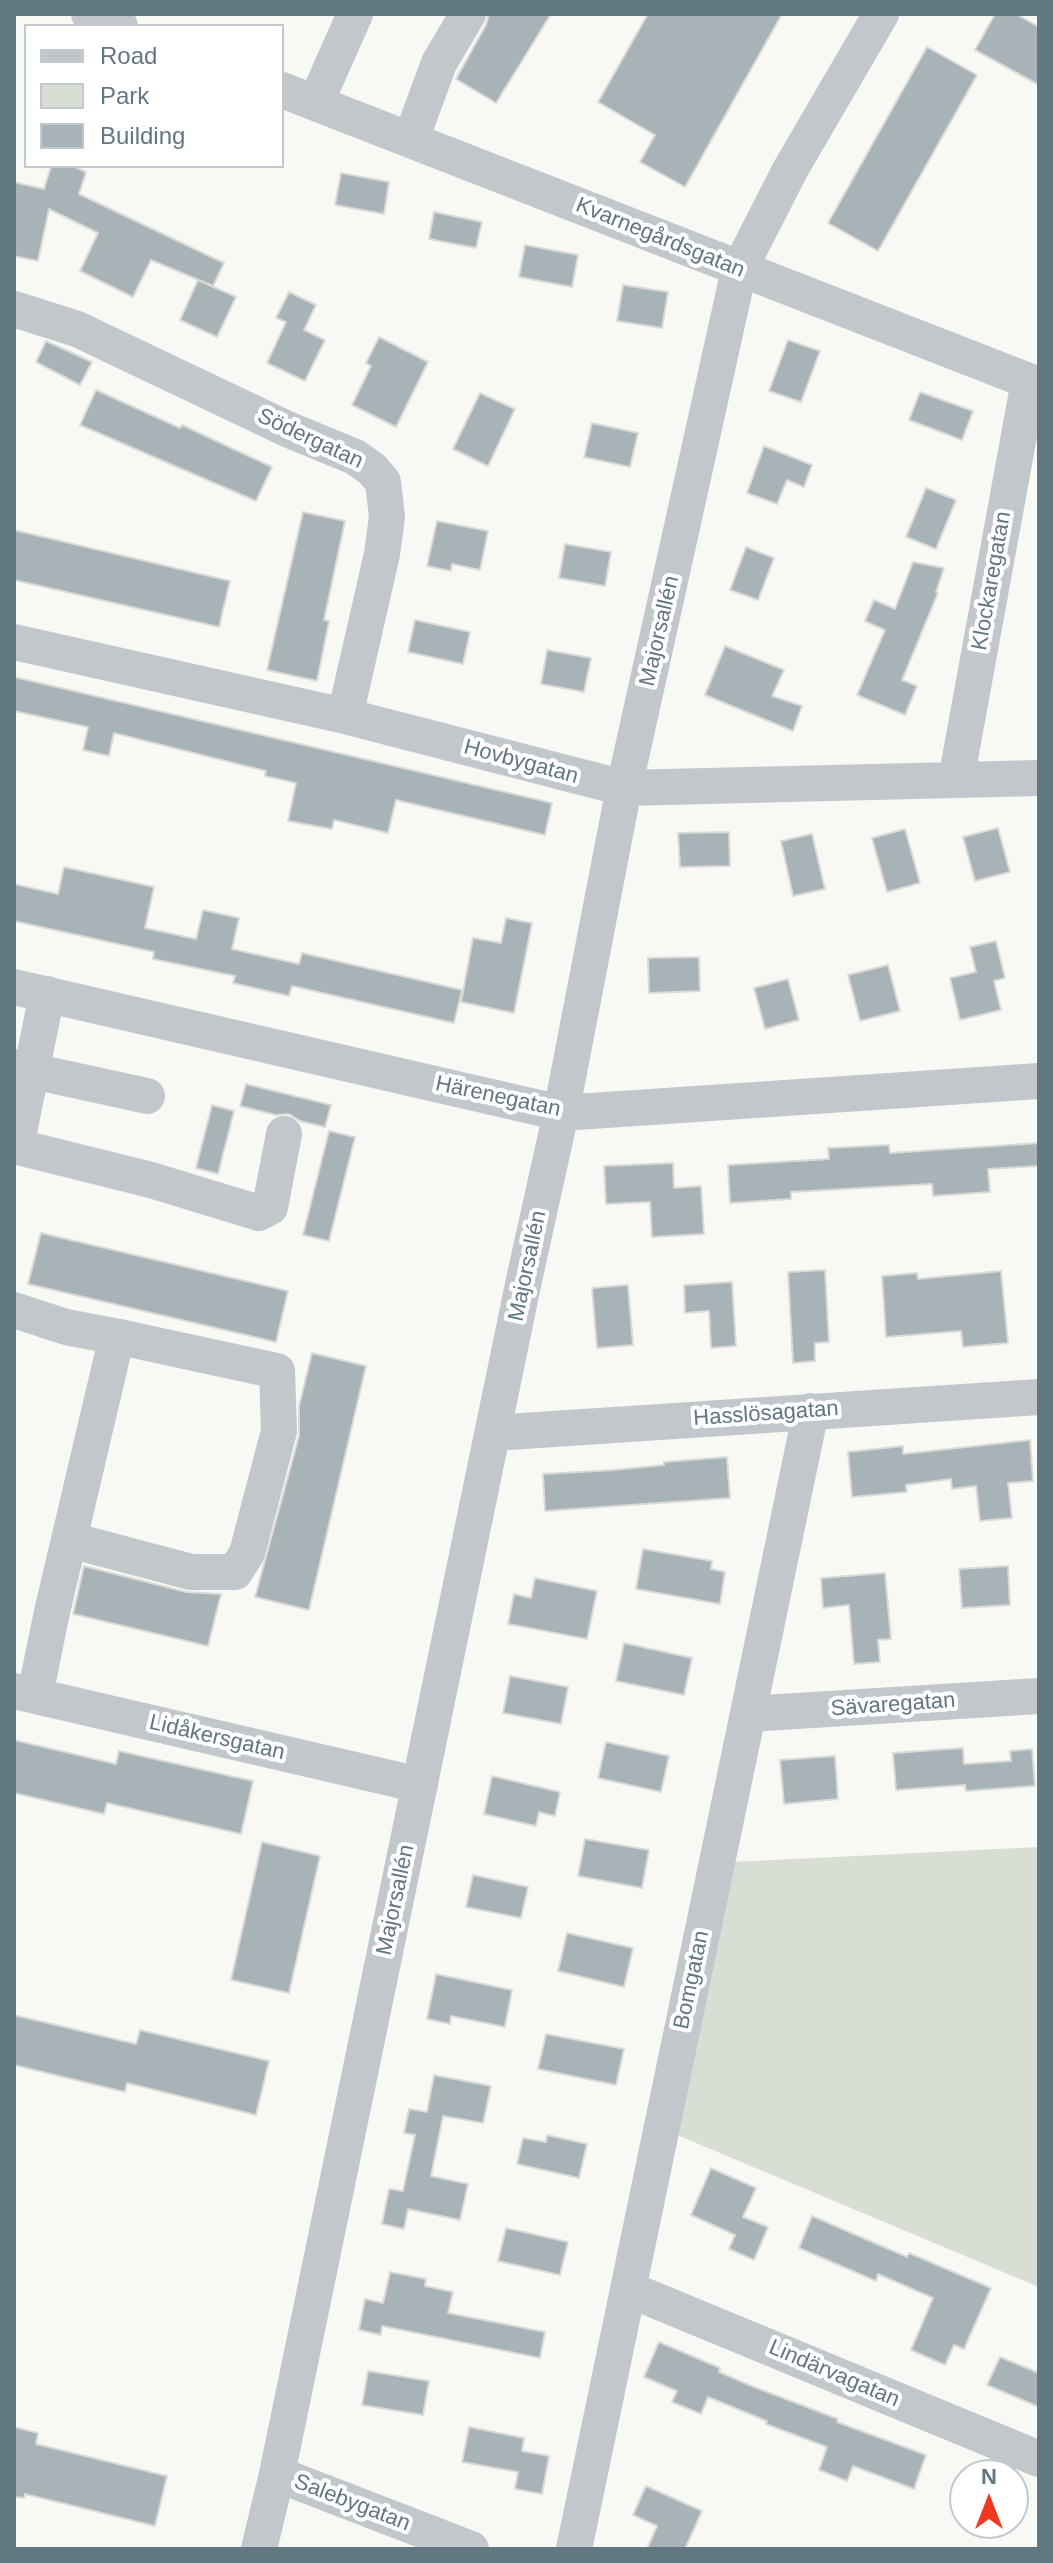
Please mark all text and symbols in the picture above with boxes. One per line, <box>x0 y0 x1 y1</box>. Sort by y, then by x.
legend <box>24 24 284 168</box>
text: Road <box>100 42 157 69</box>
text: Park <box>100 82 149 109</box>
text: Building <box>100 122 185 149</box>
street label: Kvarnegårdsgatan <box>572 192 748 284</box>
street label: Södergatan <box>253 403 367 475</box>
street label: Klockaregatan <box>967 509 1017 653</box>
street label: Majorsallén <box>634 573 686 689</box>
street label: Hovbygatan <box>461 734 581 790</box>
street label: Härenegatan <box>433 1071 563 1123</box>
street label: Majorsallén <box>503 1208 553 1324</box>
street label: Hasslösagatan <box>692 1396 840 1432</box>
street label: Sävaregatan <box>830 1687 956 1723</box>
street label: Lidåkersgatan <box>147 1710 287 1766</box>
street label: Majorsallén <box>371 1842 421 1958</box>
street label: Bomgatan <box>669 1928 715 2032</box>
street label: Lindärvagatan <box>765 2335 903 2413</box>
north arrow <box>949 2459 1029 2539</box>
text: N <box>981 2464 997 2489</box>
street label: Salebygatan <box>290 2469 414 2537</box>

